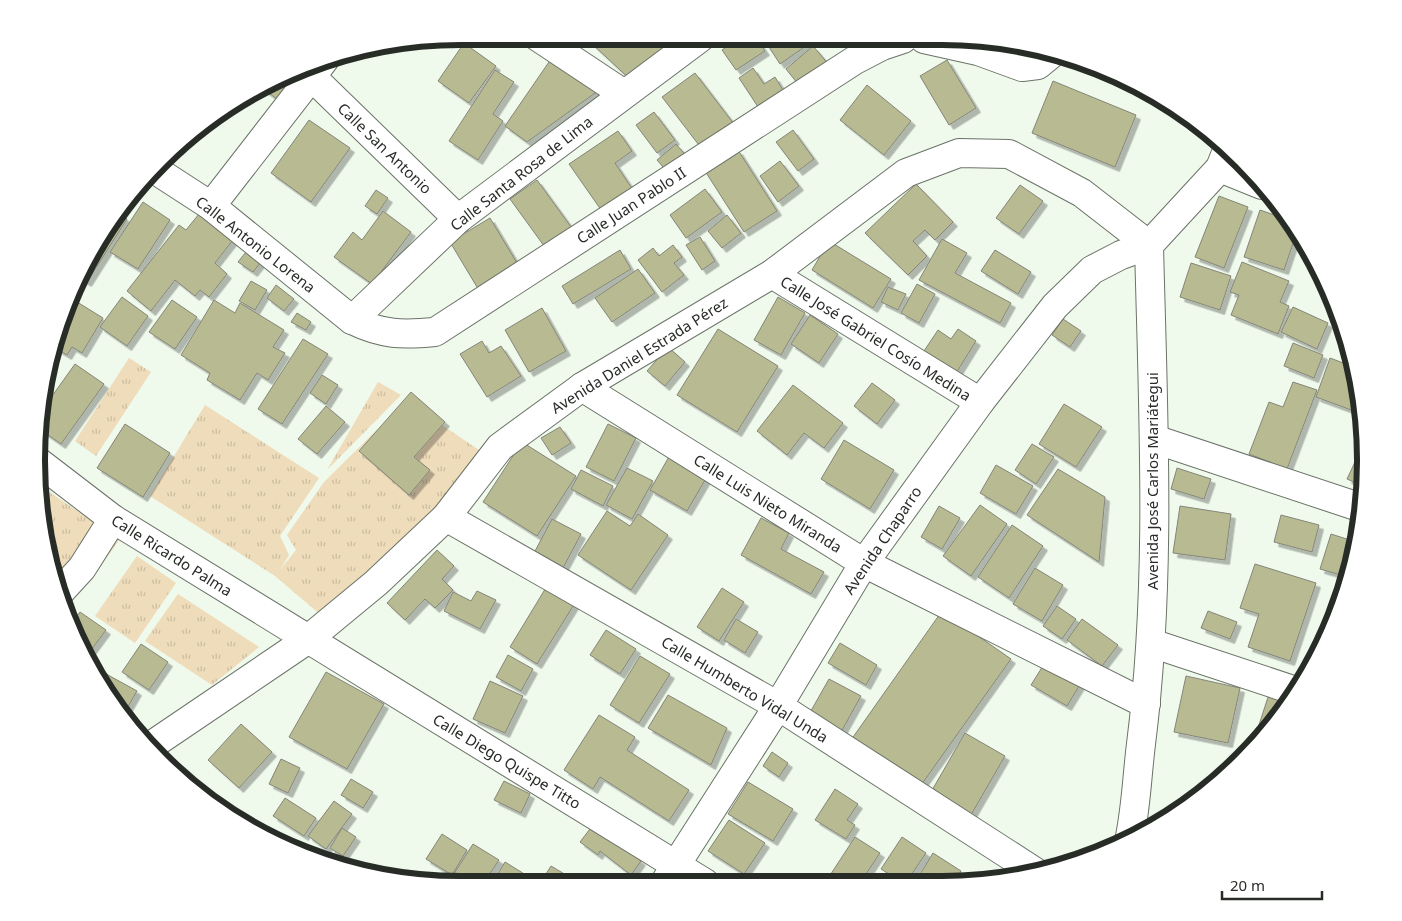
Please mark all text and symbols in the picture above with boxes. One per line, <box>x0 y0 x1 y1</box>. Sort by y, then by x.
street label: Calle San Antonio <box>334 98 436 198</box>
street label: Calle Santa Rosa de Lima <box>446 111 596 235</box>
street label: Calle Juan Pablo II <box>572 162 690 248</box>
street label: Calle Antonio Lorena <box>192 191 320 297</box>
street label: Calle José Gabriel Cosío Medina <box>777 271 975 405</box>
street label: Avenida Daniel Estrada Pérez <box>547 292 731 418</box>
street label: Avenida José Carlos Mariátegui <box>1142 372 1162 590</box>
street label: Calle Luis Nieto Miranda <box>690 449 846 557</box>
street label: Avenida Chaparro <box>838 482 926 598</box>
street label: Calle Ricardo Palma <box>108 510 236 600</box>
street label: Calle Humberto Vidal Unda <box>658 631 832 747</box>
street label: Calle Diego Quispe Titto <box>429 709 585 813</box>
scale bar <box>1222 868 1322 900</box>
text: 20 m <box>1230 875 1265 895</box>

